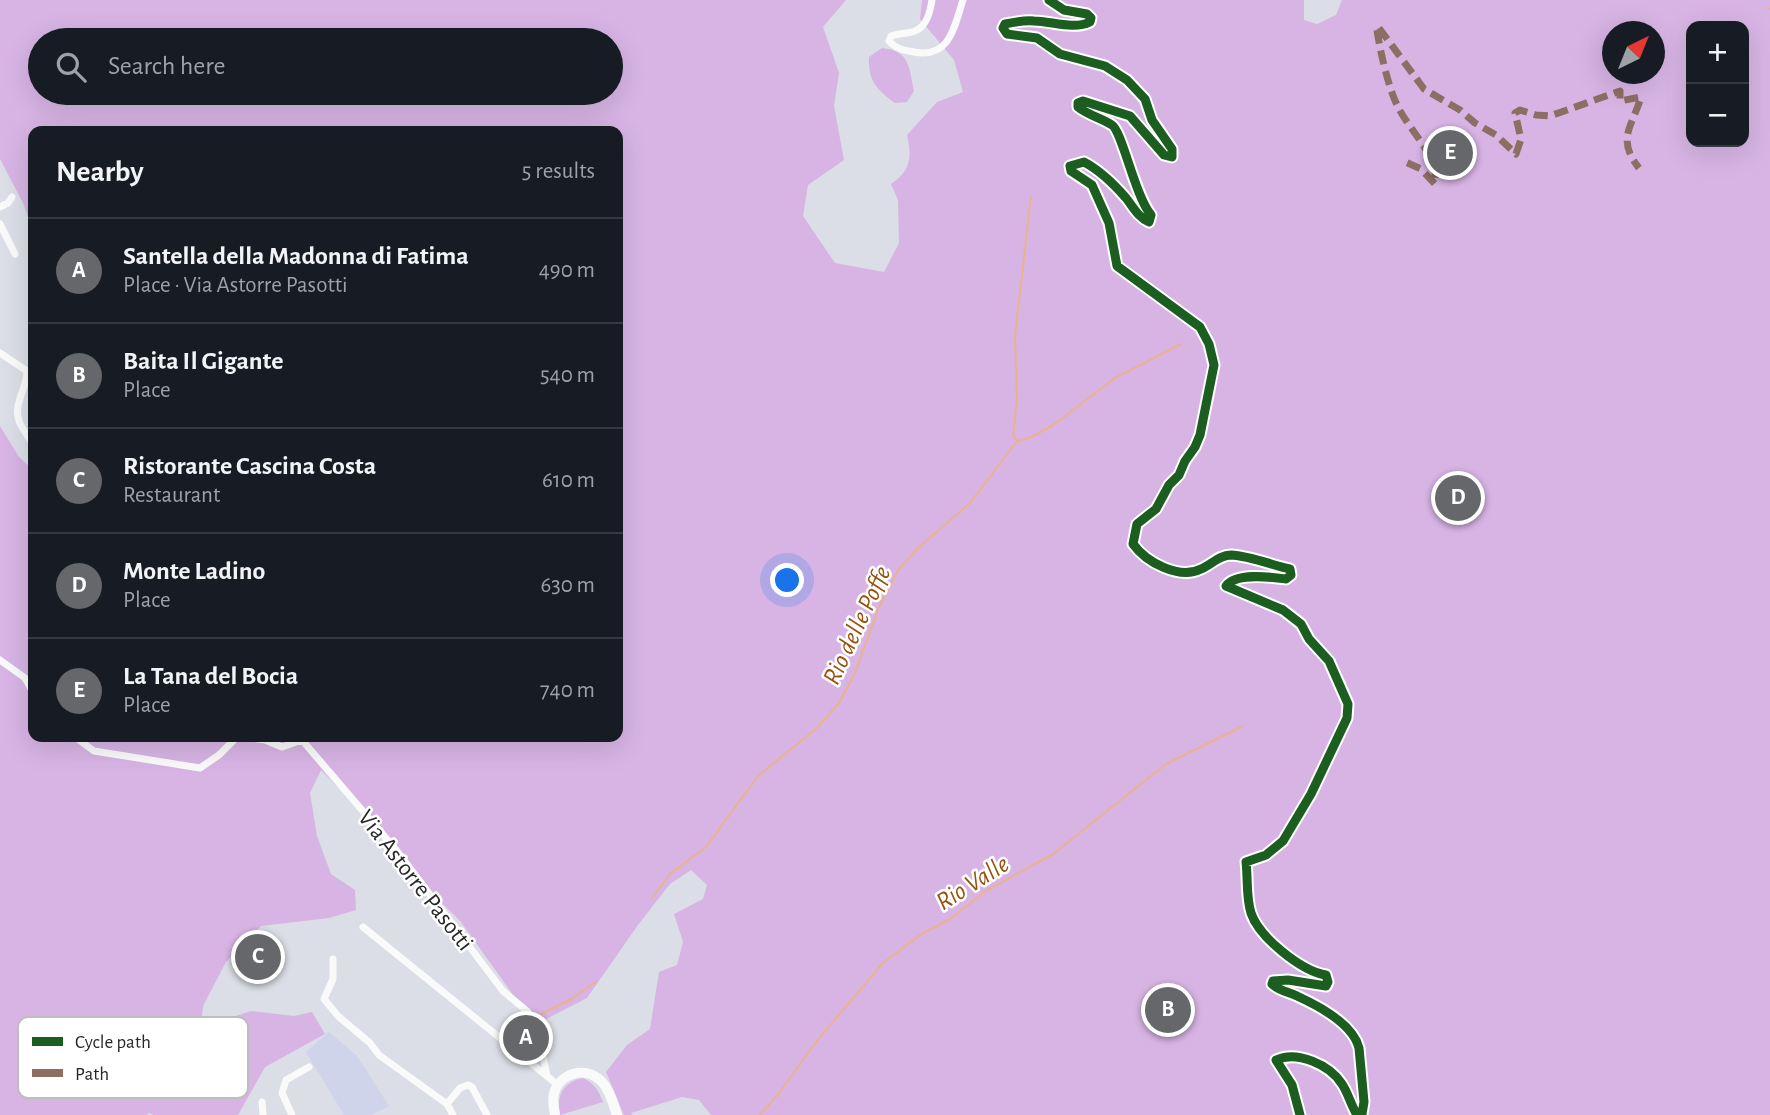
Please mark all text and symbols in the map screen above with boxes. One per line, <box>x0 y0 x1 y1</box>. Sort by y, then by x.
north arrow <box>1602 21 1665 84</box>
map controls <box>1686 21 1749 147</box>
button: + <box>1686 21 1749 84</box>
search box <box>28 28 623 105</box>
icon: search <box>52 48 90 86</box>
text: Search here <box>108 53 226 79</box>
button: − <box>1686 84 1749 147</box>
pin: E <box>1427 127 1473 179</box>
text: Nearby <box>56 157 144 187</box>
text: 5 results <box>522 160 595 183</box>
text: Santella della Madonna di Fatima <box>123 243 469 269</box>
text: A <box>72 259 86 282</box>
text: 490 m <box>539 259 595 282</box>
text: Place · Via Astorre Pasotti <box>123 274 348 297</box>
text: Baita Il Gigante <box>123 348 283 374</box>
text: B <box>72 364 86 387</box>
text: 540 m <box>540 364 595 387</box>
text: Place <box>123 379 171 402</box>
text: Ristorante Cascina Costa <box>123 453 376 479</box>
text: C <box>73 469 85 492</box>
text: 610 m <box>542 469 595 492</box>
pin: D <box>1435 472 1481 524</box>
text: Restaurant <box>123 484 220 507</box>
text: Monte Ladino <box>123 558 265 584</box>
water label: Rio delle Poffe <box>818 562 896 689</box>
your location <box>770 563 804 597</box>
text: D <box>71 574 87 597</box>
text: 630 m <box>540 574 595 597</box>
text: Place <box>123 589 171 612</box>
text: La Tana del Bocia <box>123 663 298 689</box>
text: E <box>73 679 85 702</box>
text: 740 m <box>540 679 595 702</box>
text: Place <box>123 694 171 717</box>
street label: Via Astorre Pasotti <box>353 806 477 955</box>
water label: Rio Valle <box>932 850 1014 915</box>
pin: C <box>235 931 281 983</box>
pin: B <box>1145 984 1191 1036</box>
pin: A <box>503 1012 549 1064</box>
legend <box>18 1017 248 1098</box>
text: Cycle path <box>75 1033 151 1052</box>
text: Path <box>75 1065 109 1084</box>

